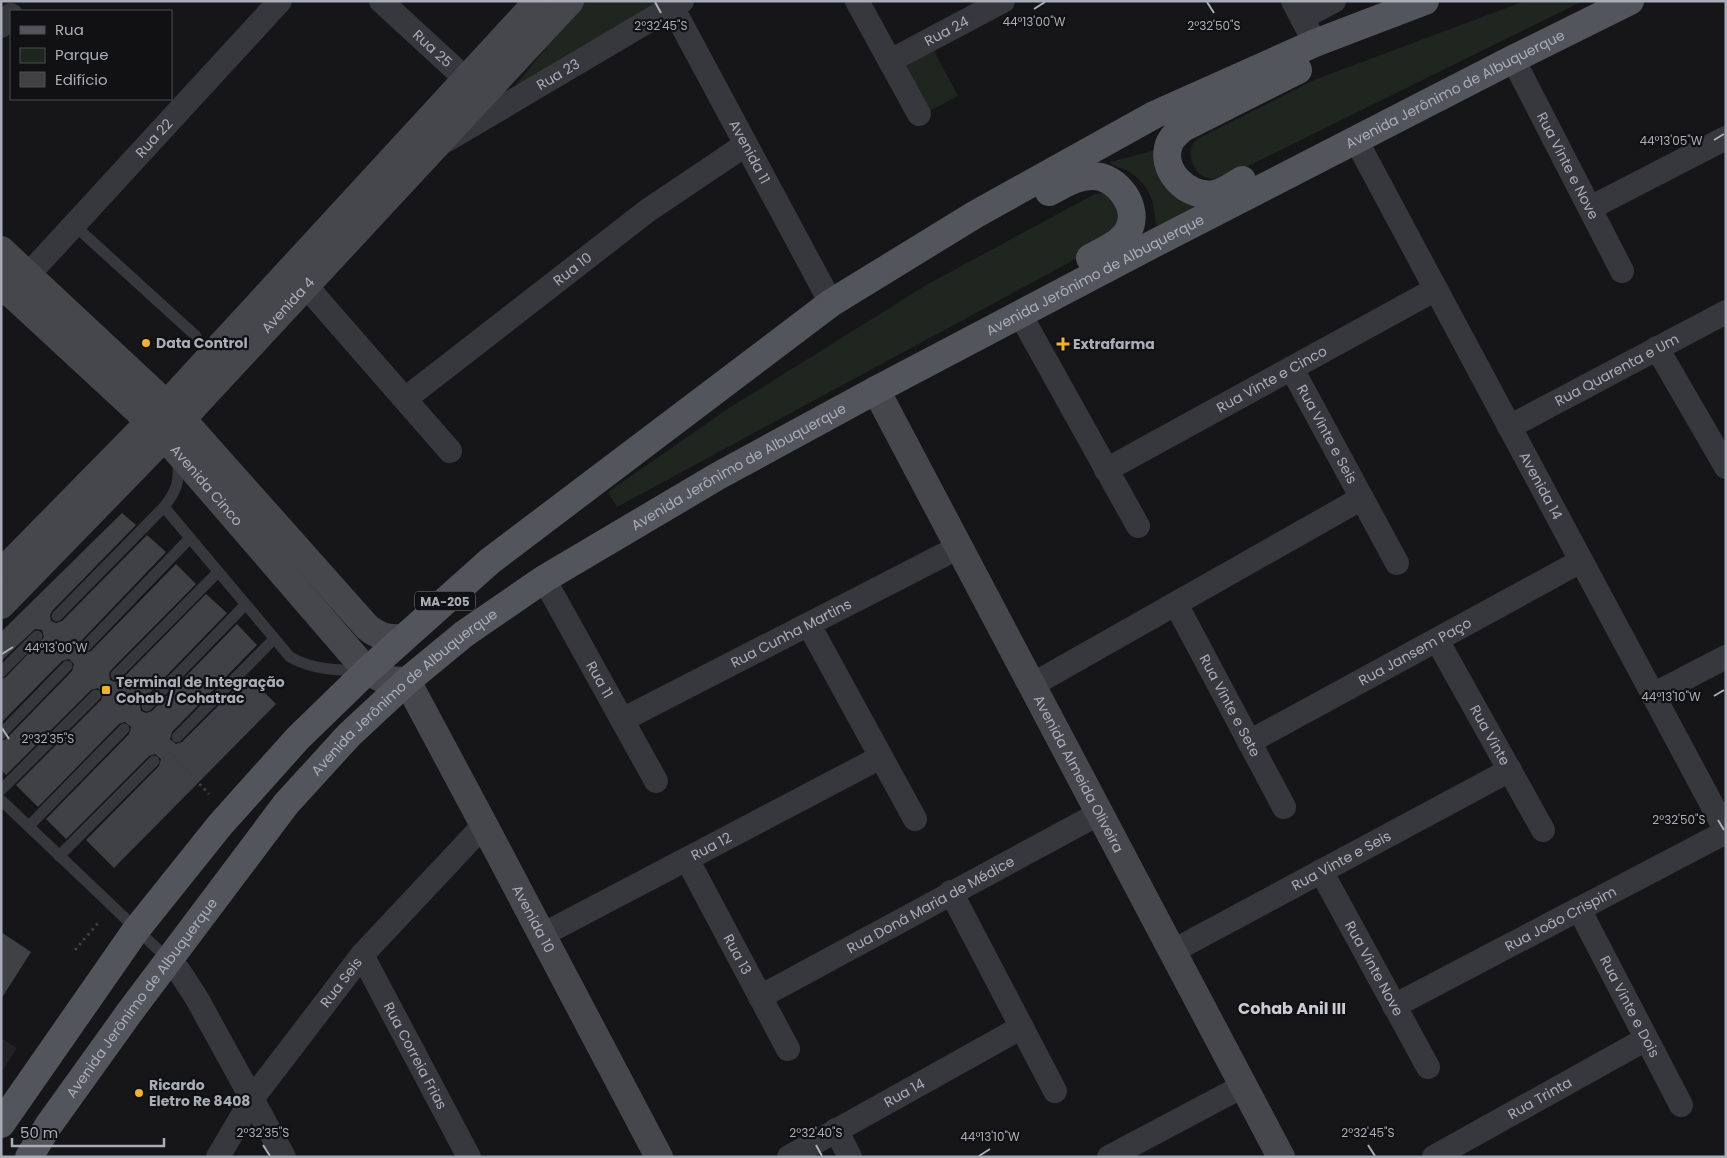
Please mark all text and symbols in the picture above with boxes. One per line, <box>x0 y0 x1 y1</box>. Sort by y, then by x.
legend <box>10 10 172 100</box>
street label: Rua 24 <box>921 11 972 51</box>
text: 44°13'00"W <box>1002 13 1066 30</box>
text: 2°32'45"S <box>634 17 688 34</box>
text: 2°32'50"S <box>1187 17 1241 34</box>
text: Rua <box>55 19 84 40</box>
street label: Rua 25 <box>408 25 457 72</box>
street label: Avenida Jerônimo de Albuquerque <box>1342 25 1568 154</box>
text: Parque <box>55 44 108 65</box>
street label: Rua 23 <box>533 54 583 95</box>
text: Edifício <box>55 69 108 90</box>
street label: Rua Vinte e Nove <box>1532 109 1604 223</box>
street label: Rua 22 <box>131 114 177 162</box>
street label: Avenida 11 <box>724 116 775 187</box>
text: 44°13'05"W <box>1639 132 1703 149</box>
street label: Avenida Jerônimo de Albuquerque <box>983 209 1208 340</box>
street label: Rua 10 <box>549 248 596 290</box>
street label: Avenida 4 <box>257 272 319 337</box>
street label: Rua Quarenta e Um <box>1551 329 1682 411</box>
place label: Data Control <box>156 333 248 353</box>
place label: Extrafarma <box>1073 334 1155 354</box>
marker: Data Control <box>140 337 152 349</box>
marker: Extrafarma <box>1057 338 1069 350</box>
street label: Rua Vinte e Cinco <box>1213 341 1331 418</box>
street label: Rua Vinte e Seis <box>1292 381 1362 487</box>
street label: Avenida Jerônimo de Albuquerque <box>627 398 850 535</box>
street label: Avenida Cinco <box>166 440 247 530</box>
street label: Avenida 14 <box>1515 448 1568 523</box>
road number: MA-205 <box>415 592 475 610</box>
street label: Rua Cunha Martins <box>727 594 855 673</box>
street label: Avenida Jerônimo de Albuquerque <box>307 604 502 780</box>
street label: Rua Jansem Paço <box>1355 613 1475 690</box>
text: 44°13'00"W <box>24 639 88 656</box>
street label: Rua Vinte e Sete <box>1195 651 1266 761</box>
street label: Rua 11 <box>581 657 618 702</box>
place label: Terminal de Integração Cohab / Cohatrac <box>116 672 285 708</box>
marker: Terminal de Integração Cohab / Cohatrac <box>100 684 112 696</box>
text: 44°13'10"W <box>1641 688 1701 705</box>
street label: Avenida Almeida Oliveira <box>1029 691 1129 856</box>
street label: Rua Vinte <box>1465 701 1515 769</box>
text: 2°32'35"S <box>22 730 74 747</box>
text: 2°32'50"S <box>1652 811 1706 828</box>
street label: Rua Vinte e Seis <box>1288 826 1395 896</box>
street label: Rua 12 <box>687 827 735 865</box>
street label: Rua Doná Maria de Médice <box>843 851 1018 958</box>
street label: Avenida 10 <box>507 881 560 956</box>
street label: Rua João Crispim <box>1501 881 1620 956</box>
street label: Avenida Jerônimo de Albuquerque <box>61 894 222 1102</box>
street label: Rua Vinte Nove <box>1340 917 1408 1020</box>
street label: Rua 13 <box>719 930 757 978</box>
street label: Rua Vinte e Dois <box>1595 952 1665 1061</box>
street label: Rua Seis <box>315 953 367 1012</box>
district label: Cohab Anil III <box>1238 997 1346 1020</box>
street label: Rua Correia Frias <box>379 999 452 1113</box>
street label: Rua Trinta <box>1504 1072 1575 1124</box>
street label: Rua 14 <box>880 1073 929 1112</box>
place label: Ricardo Eletro Re 8408 <box>149 1075 250 1111</box>
marker: Ricardo Eletro Re 8408 <box>133 1087 145 1099</box>
scale bar <box>12 1116 165 1148</box>
text: 50 m <box>20 1122 58 1143</box>
text: 2°32'35"S <box>237 1124 289 1141</box>
text: 2°32'40"S <box>789 1124 843 1141</box>
text: 2°32'45"S <box>1341 1124 1395 1141</box>
text: 44°13'10"W <box>960 1128 1020 1145</box>

